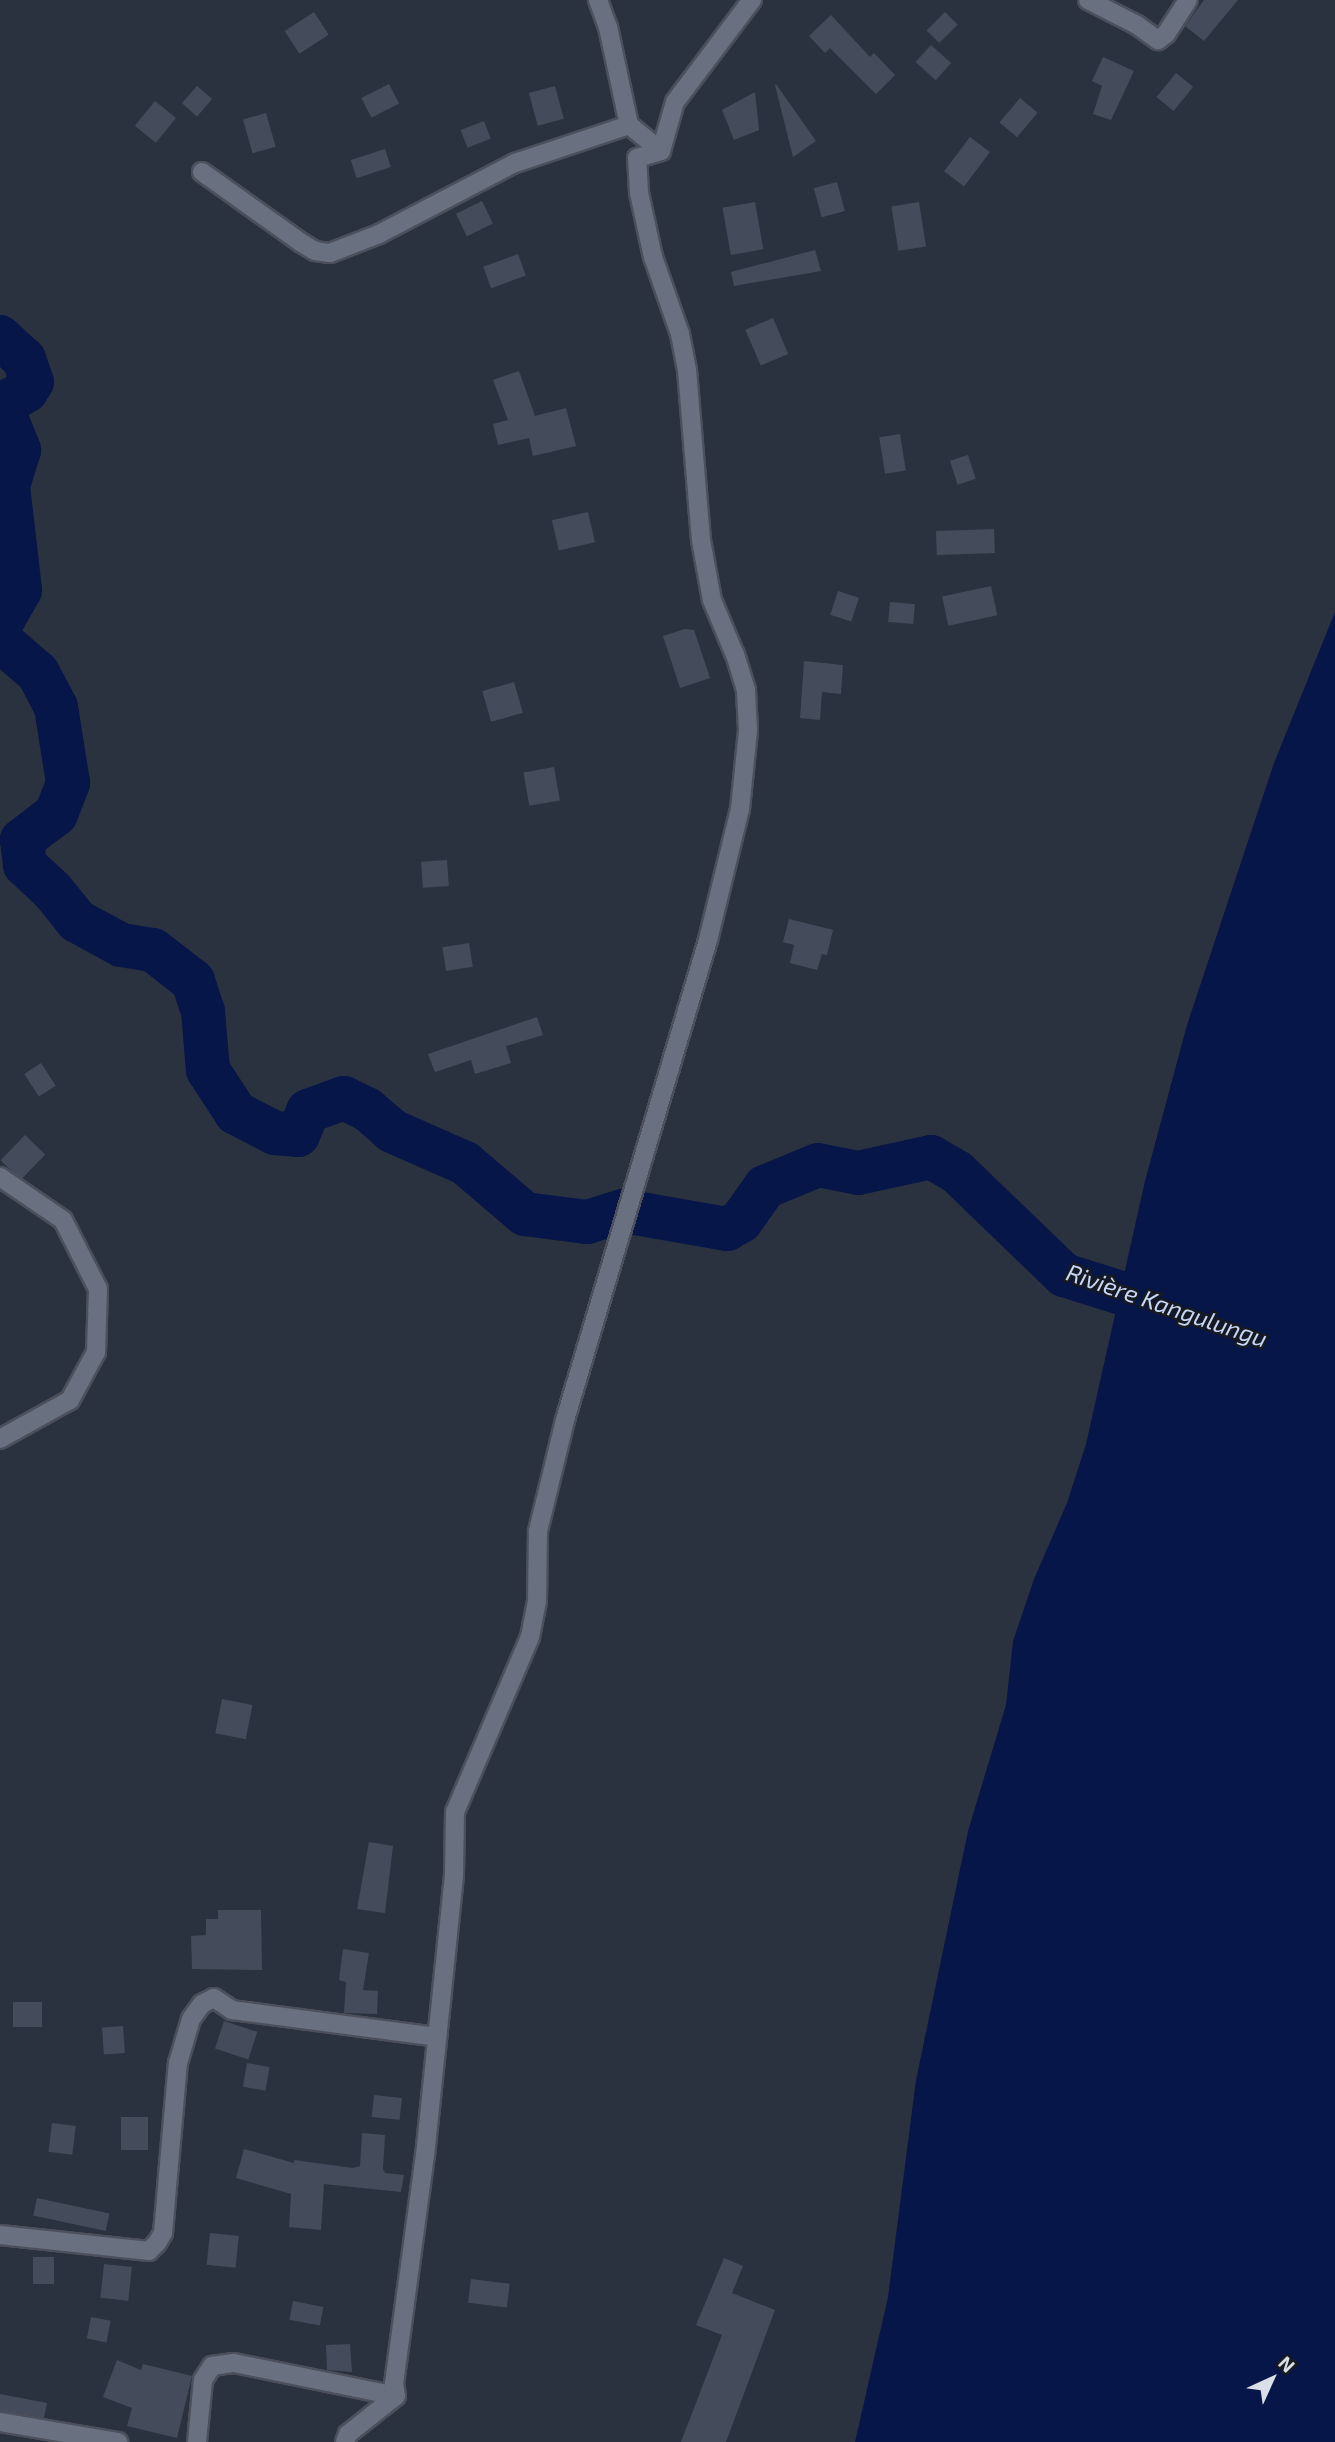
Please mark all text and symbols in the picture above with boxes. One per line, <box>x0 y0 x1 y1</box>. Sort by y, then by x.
water label: Rivière Kangulungu <box>1063 1257 1271 1353</box>
north arrow <box>1237 2344 1307 2414</box>
text: N <box>1274 2351 1300 2377</box>

